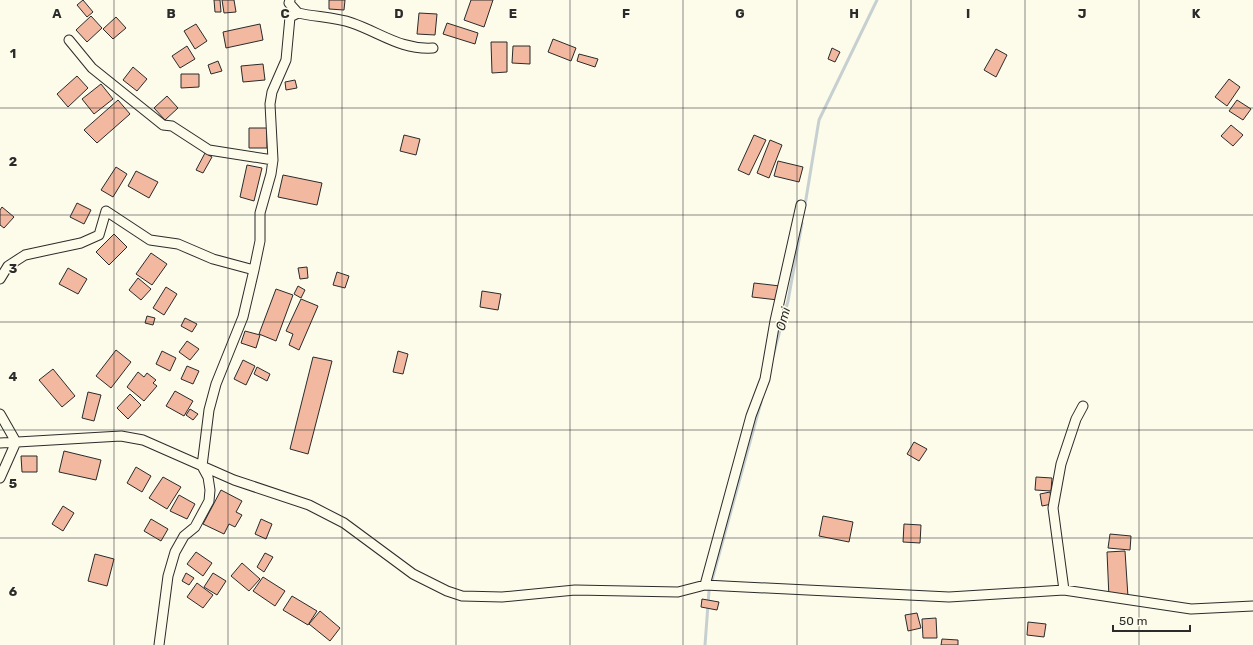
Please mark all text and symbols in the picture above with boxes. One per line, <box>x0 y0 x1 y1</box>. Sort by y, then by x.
text: A <box>52 6 62 21</box>
text: B <box>166 6 176 21</box>
text: C <box>280 6 290 21</box>
text: D <box>394 6 404 21</box>
text: E <box>509 6 517 21</box>
text: F <box>622 6 630 21</box>
text: G <box>735 6 745 21</box>
text: H <box>849 6 859 21</box>
text: I <box>966 6 970 21</box>
text: J <box>1078 6 1086 21</box>
text: K <box>1192 6 1201 21</box>
text: 1 <box>10 46 16 61</box>
text: 2 <box>9 154 17 169</box>
text: 3 <box>9 261 18 276</box>
water label: Omi <box>773 305 794 332</box>
text: 4 <box>9 369 18 384</box>
text: 5 <box>9 476 17 491</box>
text: 6 <box>9 584 18 599</box>
scale bar <box>1113 607 1190 633</box>
text: 50 m <box>1119 614 1147 628</box>

